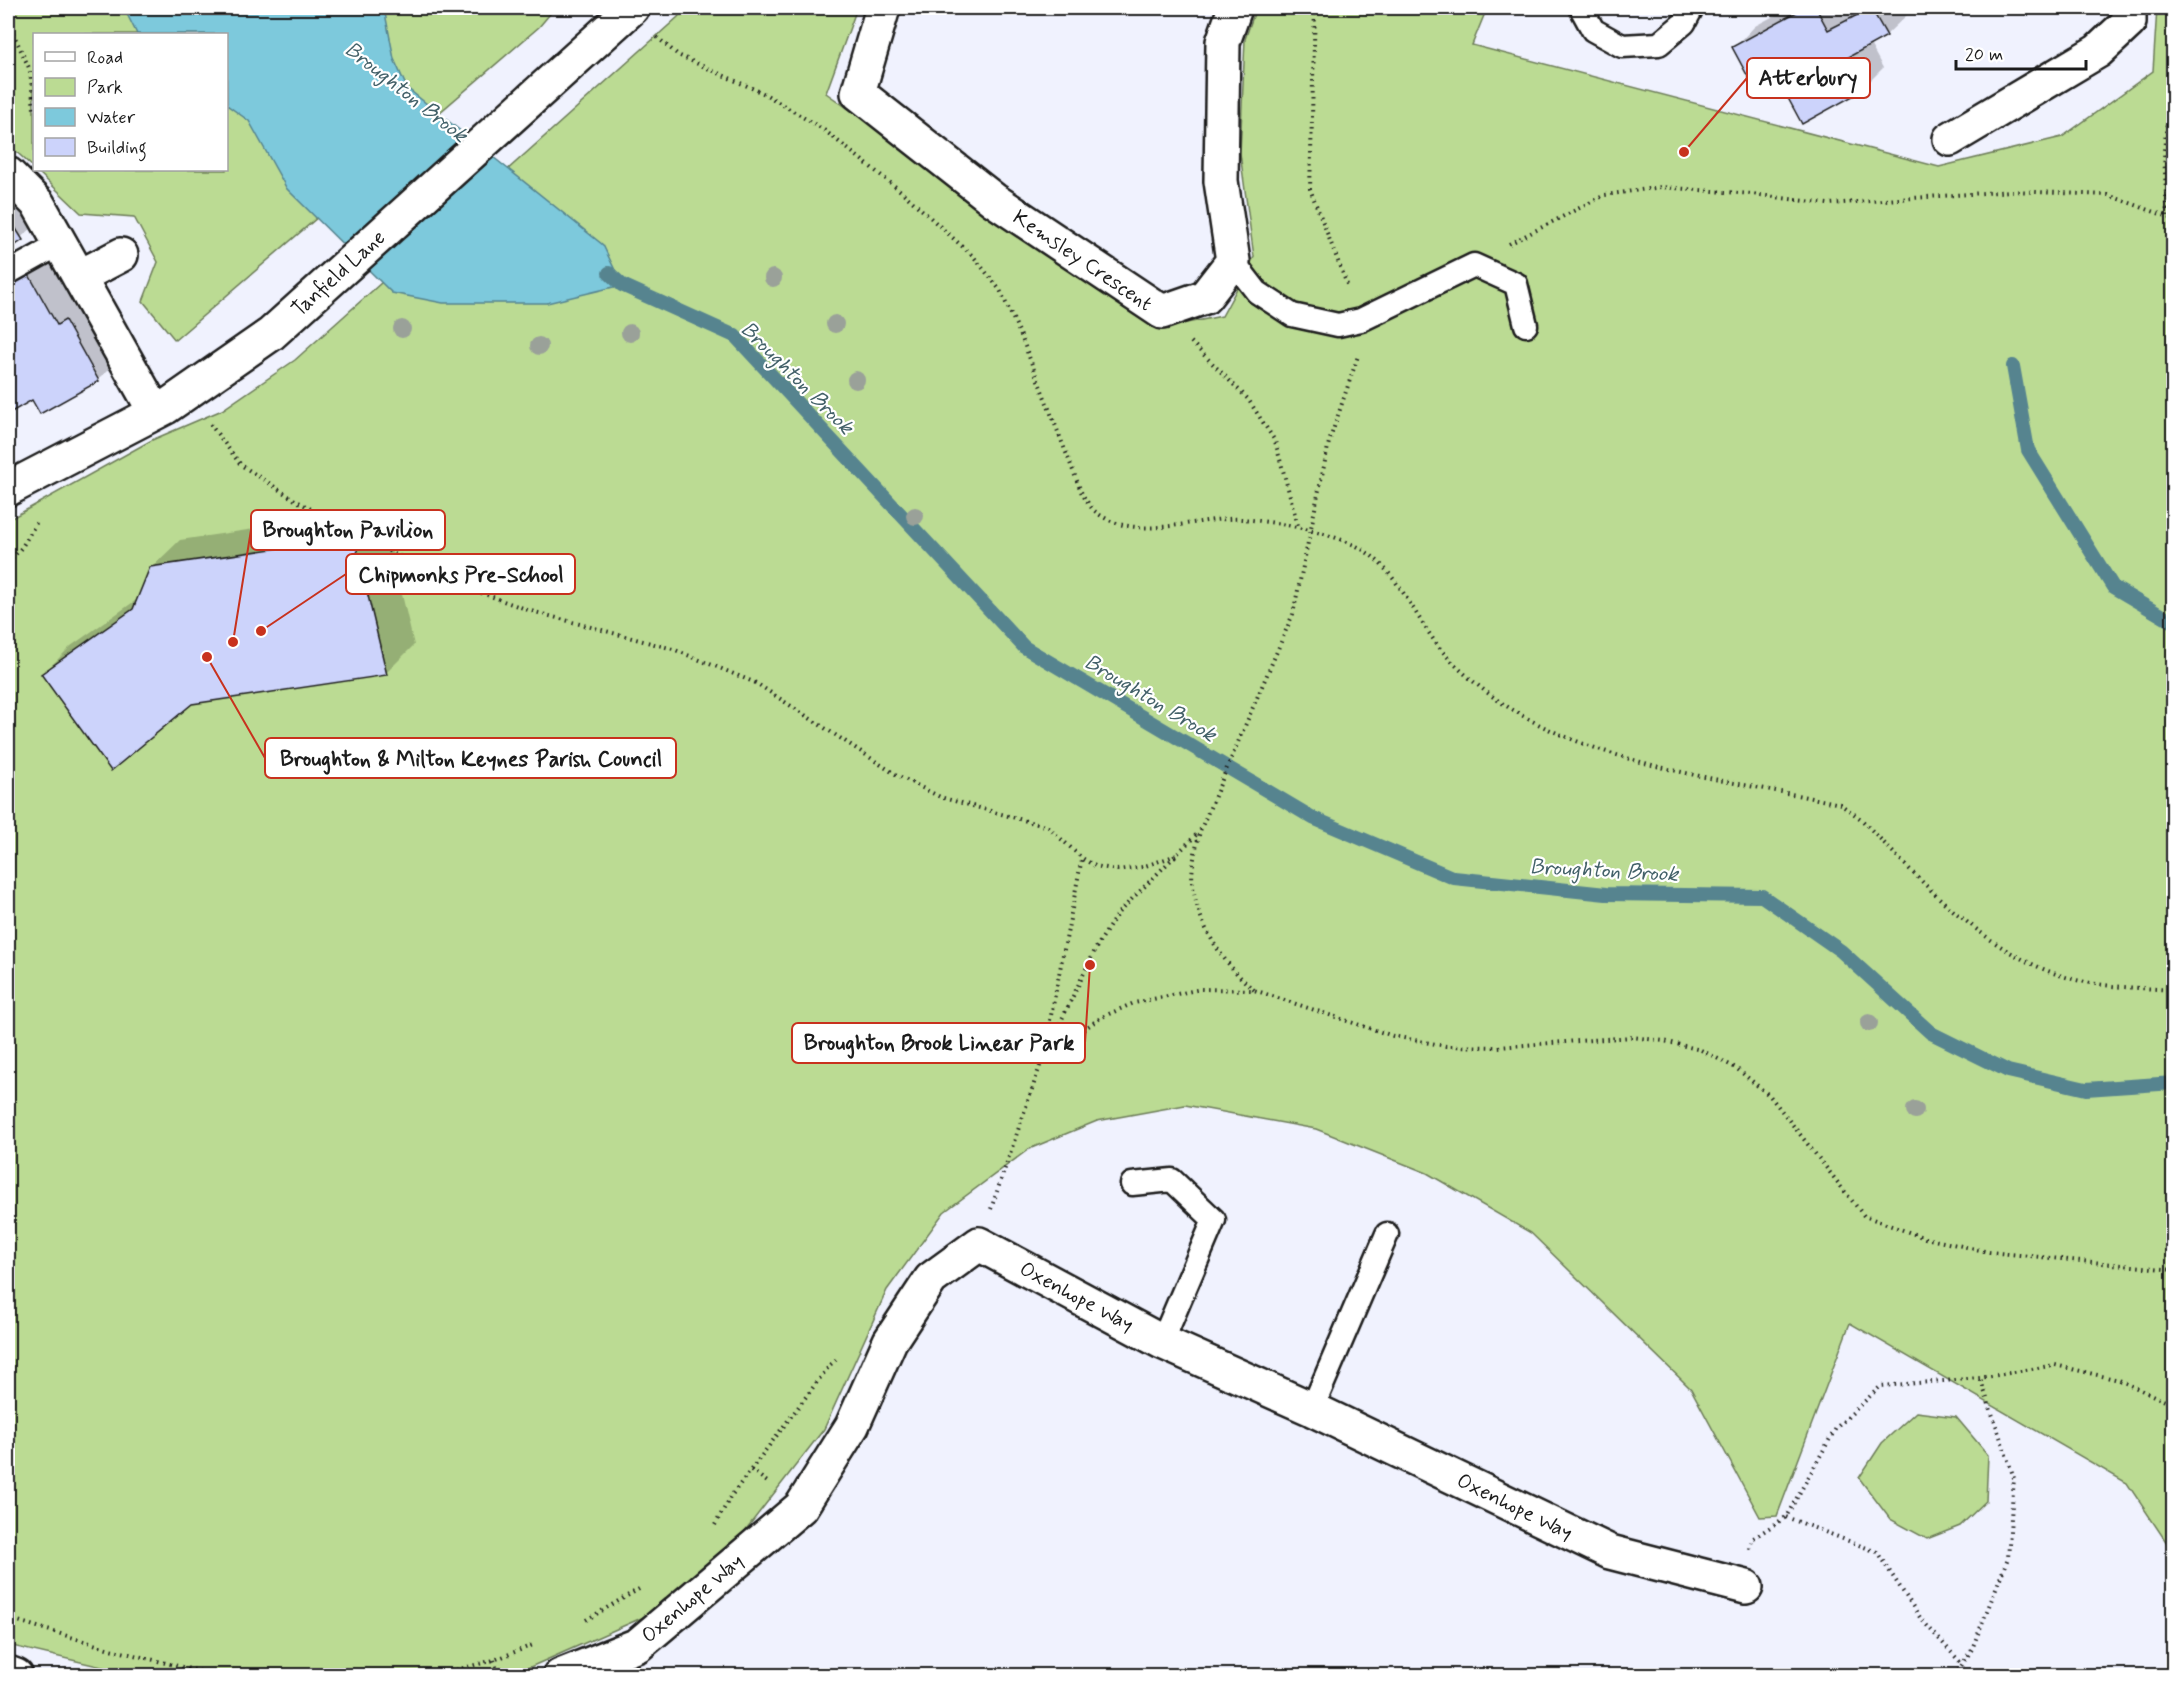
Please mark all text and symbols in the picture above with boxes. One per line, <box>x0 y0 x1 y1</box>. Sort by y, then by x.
legend <box>33 33 228 171</box>
scale bar <box>1956 33 2086 71</box>
water label: Broughton Brook <box>338 36 475 151</box>
text: 20 m <box>1965 43 2003 67</box>
text: Road <box>87 46 123 70</box>
callout: Atterbury <box>1747 58 1870 98</box>
text: Atterbury <box>1758 65 1858 94</box>
text: Park <box>87 76 123 100</box>
text: Water <box>87 106 136 130</box>
text: Building <box>87 136 147 162</box>
street label: Kemsley Crescent <box>1007 204 1158 318</box>
street label: Tanfield Lane <box>286 224 392 323</box>
water label: Broughton Brook <box>733 316 860 443</box>
callout: Broughton Pavilion <box>251 510 445 550</box>
text: Broughton Pavilion <box>263 517 433 546</box>
callout: Chipmonks Pre-School <box>346 554 575 594</box>
text: Chipmonks Pre-School <box>358 562 564 590</box>
water label: Broughton Brook <box>1078 648 1223 751</box>
callout: Broughton & Milton Keynes Parish Council <box>265 738 676 778</box>
text: Broughton & Milton Keynes Parish Council <box>280 746 662 775</box>
water label: Broughton Brook <box>1529 853 1681 890</box>
callout: Broughton Brook Linear Park <box>792 1023 1085 1063</box>
text: Broughton Brook Linear Park <box>804 1030 1074 1059</box>
street label: Oxenhope Way <box>1015 1255 1139 1339</box>
street label: Oxenhope Way <box>1452 1467 1577 1547</box>
street label: Oxenhope Way <box>636 1548 750 1650</box>

